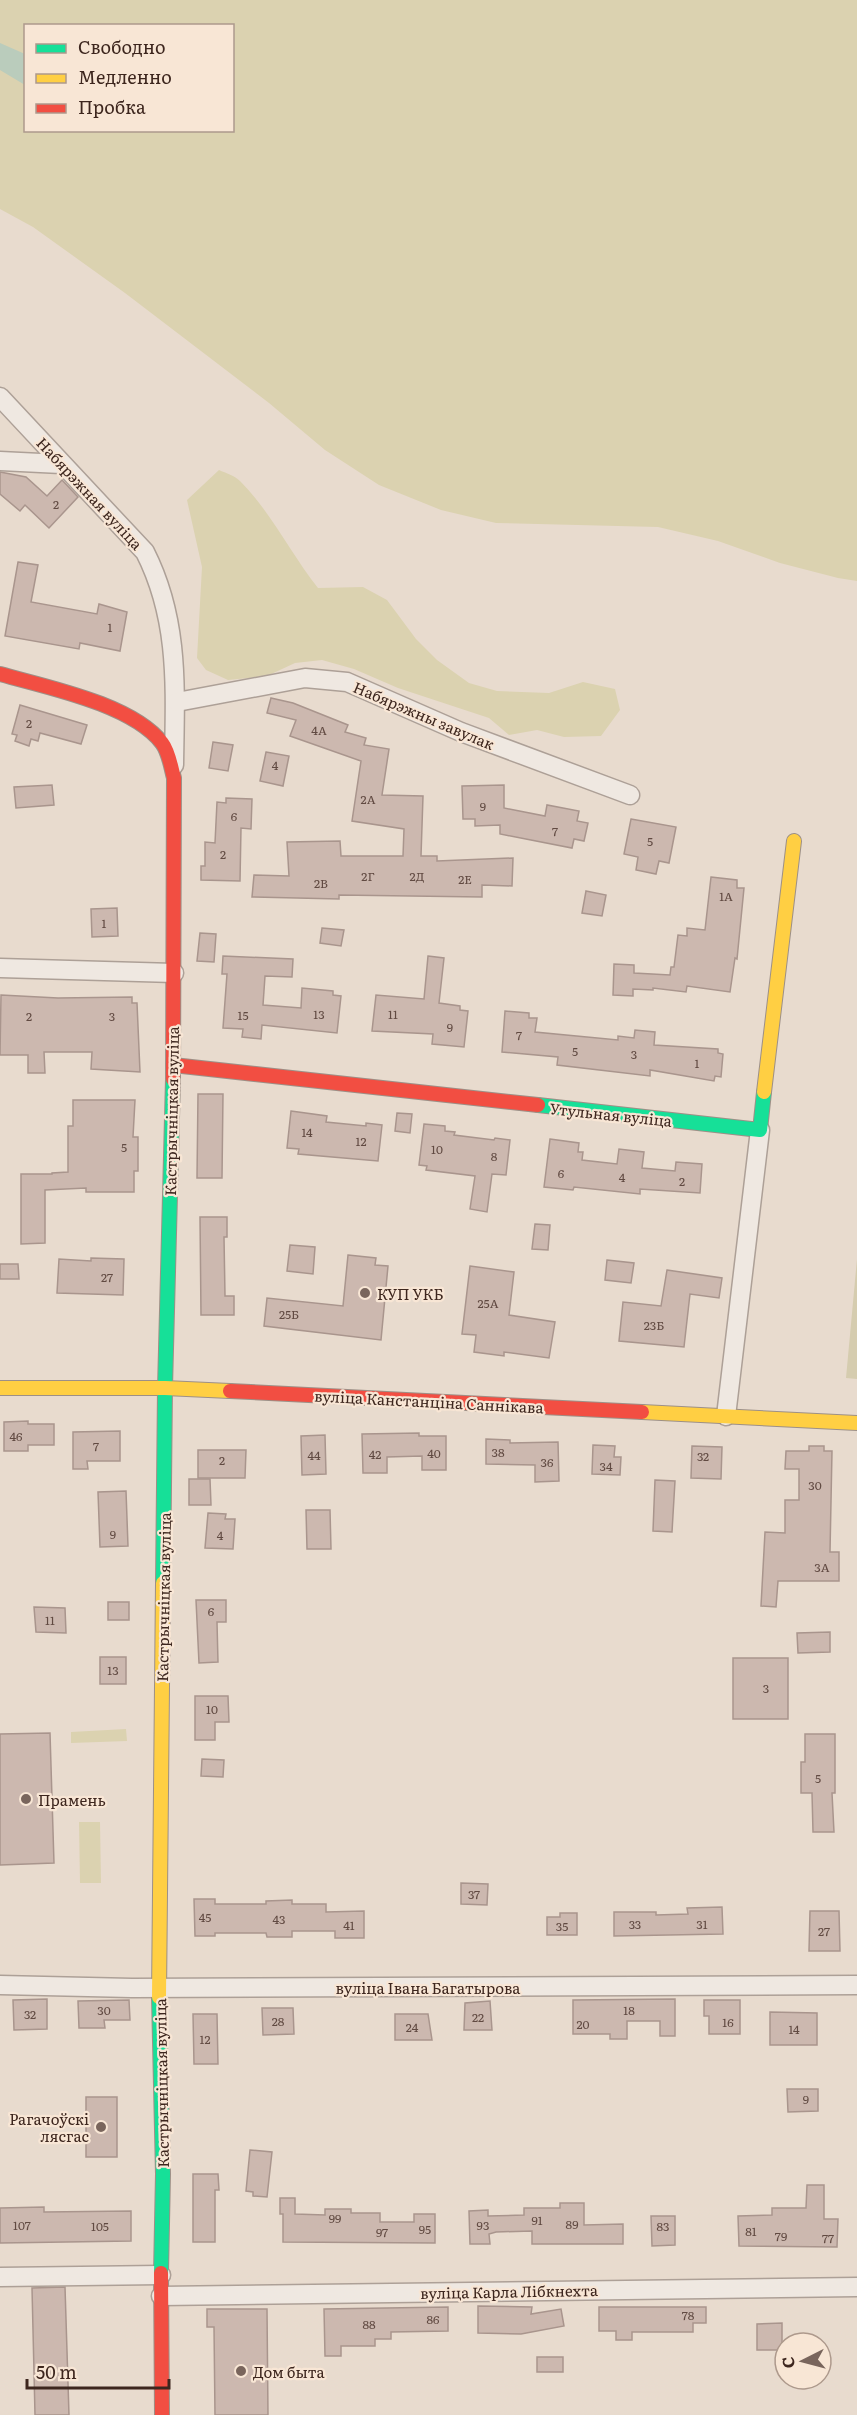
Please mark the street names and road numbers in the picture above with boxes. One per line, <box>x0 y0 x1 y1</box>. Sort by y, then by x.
street label: Набярэжная вуліца <box>31 431 149 555</box>
street label: Набярэжны завулак <box>350 675 498 755</box>
street label: Кастрычніцкая вуліца <box>158 1025 184 1196</box>
street label: Утульная вуліца <box>549 1096 674 1132</box>
street label: вуліца Канстанціна Саннікава <box>314 1384 545 1419</box>
street label: Кастрычніцкая вуліца <box>150 1511 176 1682</box>
street label: вуліца Івана Багатырова <box>336 1976 521 1999</box>
street label: Кастрычніцкая вуліца <box>148 1997 174 2168</box>
street label: вуліца Карла Лібкнехта <box>420 2278 599 2304</box>

